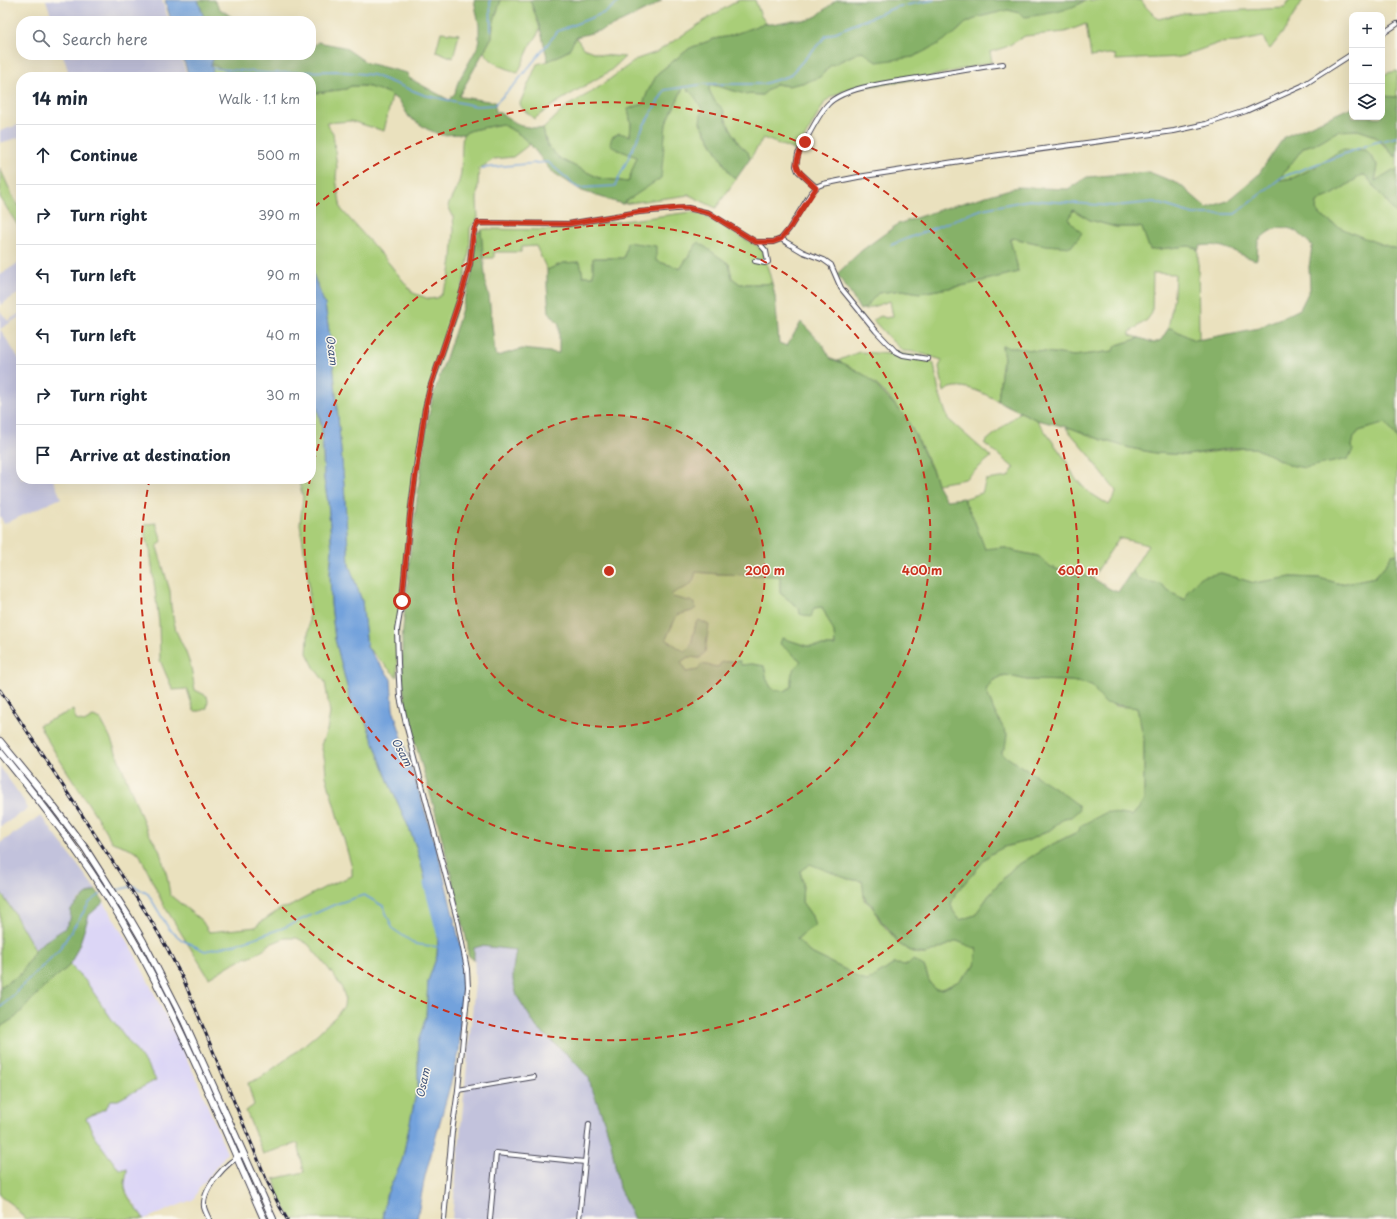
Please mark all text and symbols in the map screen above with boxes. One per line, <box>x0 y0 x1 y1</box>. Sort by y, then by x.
map controls <box>1349 12 1385 120</box>
button: + <box>1349 12 1385 48</box>
search box <box>16 16 316 60</box>
icon: search <box>30 27 52 49</box>
text: Search here <box>62 27 148 50</box>
button: − <box>1349 48 1385 84</box>
button: layers <box>1349 84 1385 120</box>
text: 14 min <box>32 85 88 111</box>
text: Walk · 1.1 km <box>219 89 300 108</box>
route end <box>796 133 814 151</box>
text: Continue <box>70 143 138 166</box>
icon: ahead <box>32 144 54 166</box>
text: 500 m <box>257 145 300 164</box>
text: Turn right <box>70 203 147 226</box>
icon: right <box>32 204 54 226</box>
text: 390 m <box>258 205 300 224</box>
text: Turn left <box>70 263 136 286</box>
icon: left <box>32 264 54 286</box>
text: 90 m <box>267 265 300 284</box>
text: Turn left <box>70 323 136 346</box>
icon: left <box>32 324 54 346</box>
text: 40 m <box>266 325 300 344</box>
water label: Osam <box>322 334 343 366</box>
text: Turn right <box>70 383 147 406</box>
icon: right <box>32 384 54 406</box>
text: 30 m <box>266 385 300 404</box>
text: Arrive at destination <box>70 443 231 466</box>
icon: arrive <box>32 444 54 466</box>
text: 200 m <box>745 561 785 579</box>
text: 400 m <box>902 561 942 579</box>
text: 600 m <box>1058 561 1098 579</box>
centre of rings <box>602 564 616 578</box>
route start <box>393 592 411 610</box>
water label: Osam <box>388 734 417 769</box>
water label: Osam <box>411 1066 434 1099</box>

